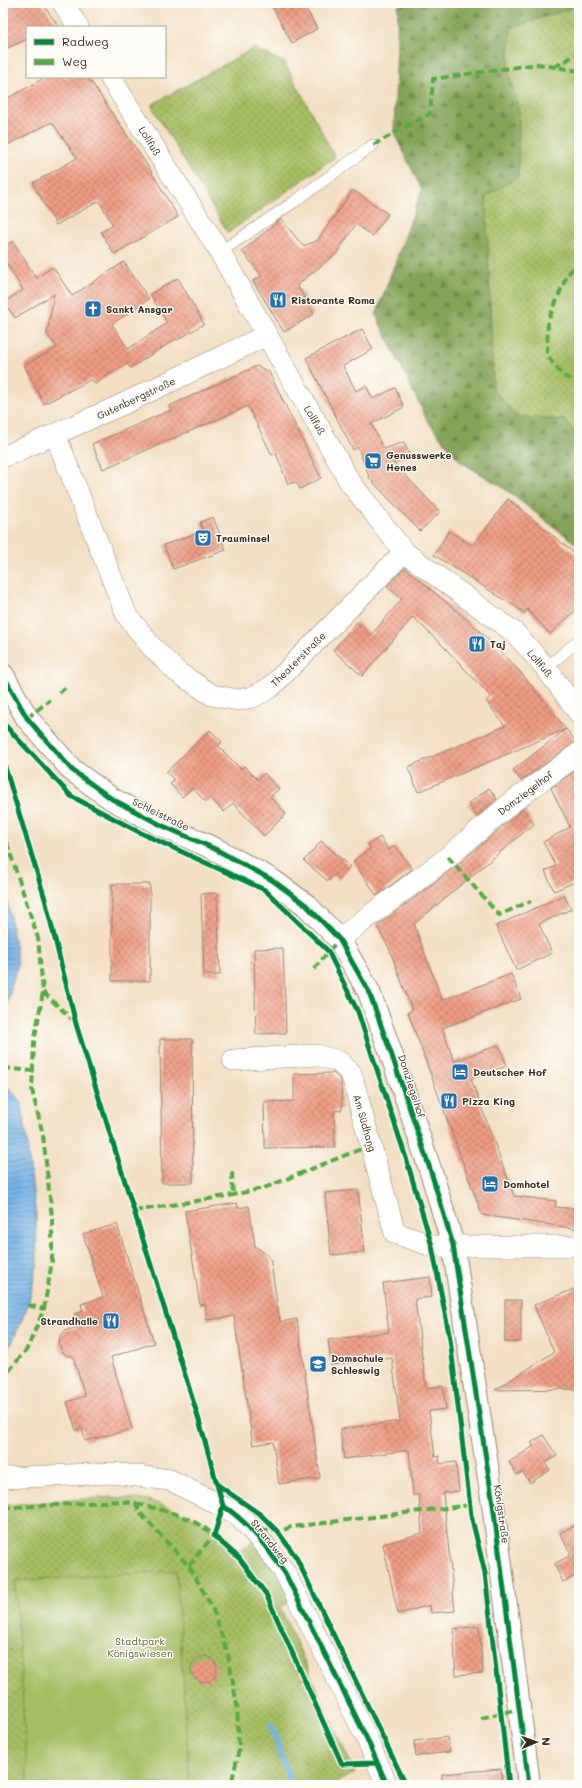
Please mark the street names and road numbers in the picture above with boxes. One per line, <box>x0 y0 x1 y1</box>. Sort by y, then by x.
street label: Lollfuß <box>136 124 164 158</box>
street label: Gutenbergstraße <box>94 374 178 422</box>
street label: Lollfuß <box>301 403 329 437</box>
street label: Theaterstraße <box>267 628 329 690</box>
street label: Lollfuß <box>524 646 556 680</box>
street label: Domziegelhof <box>495 767 556 818</box>
street label: Schleistraße <box>130 794 192 834</box>
street label: Domziegelhof <box>395 1053 429 1120</box>
street label: Am Südhang <box>350 1093 380 1153</box>
street label: Königstraße <box>491 1484 513 1544</box>
street label: Strandweg <box>248 1516 292 1566</box>

